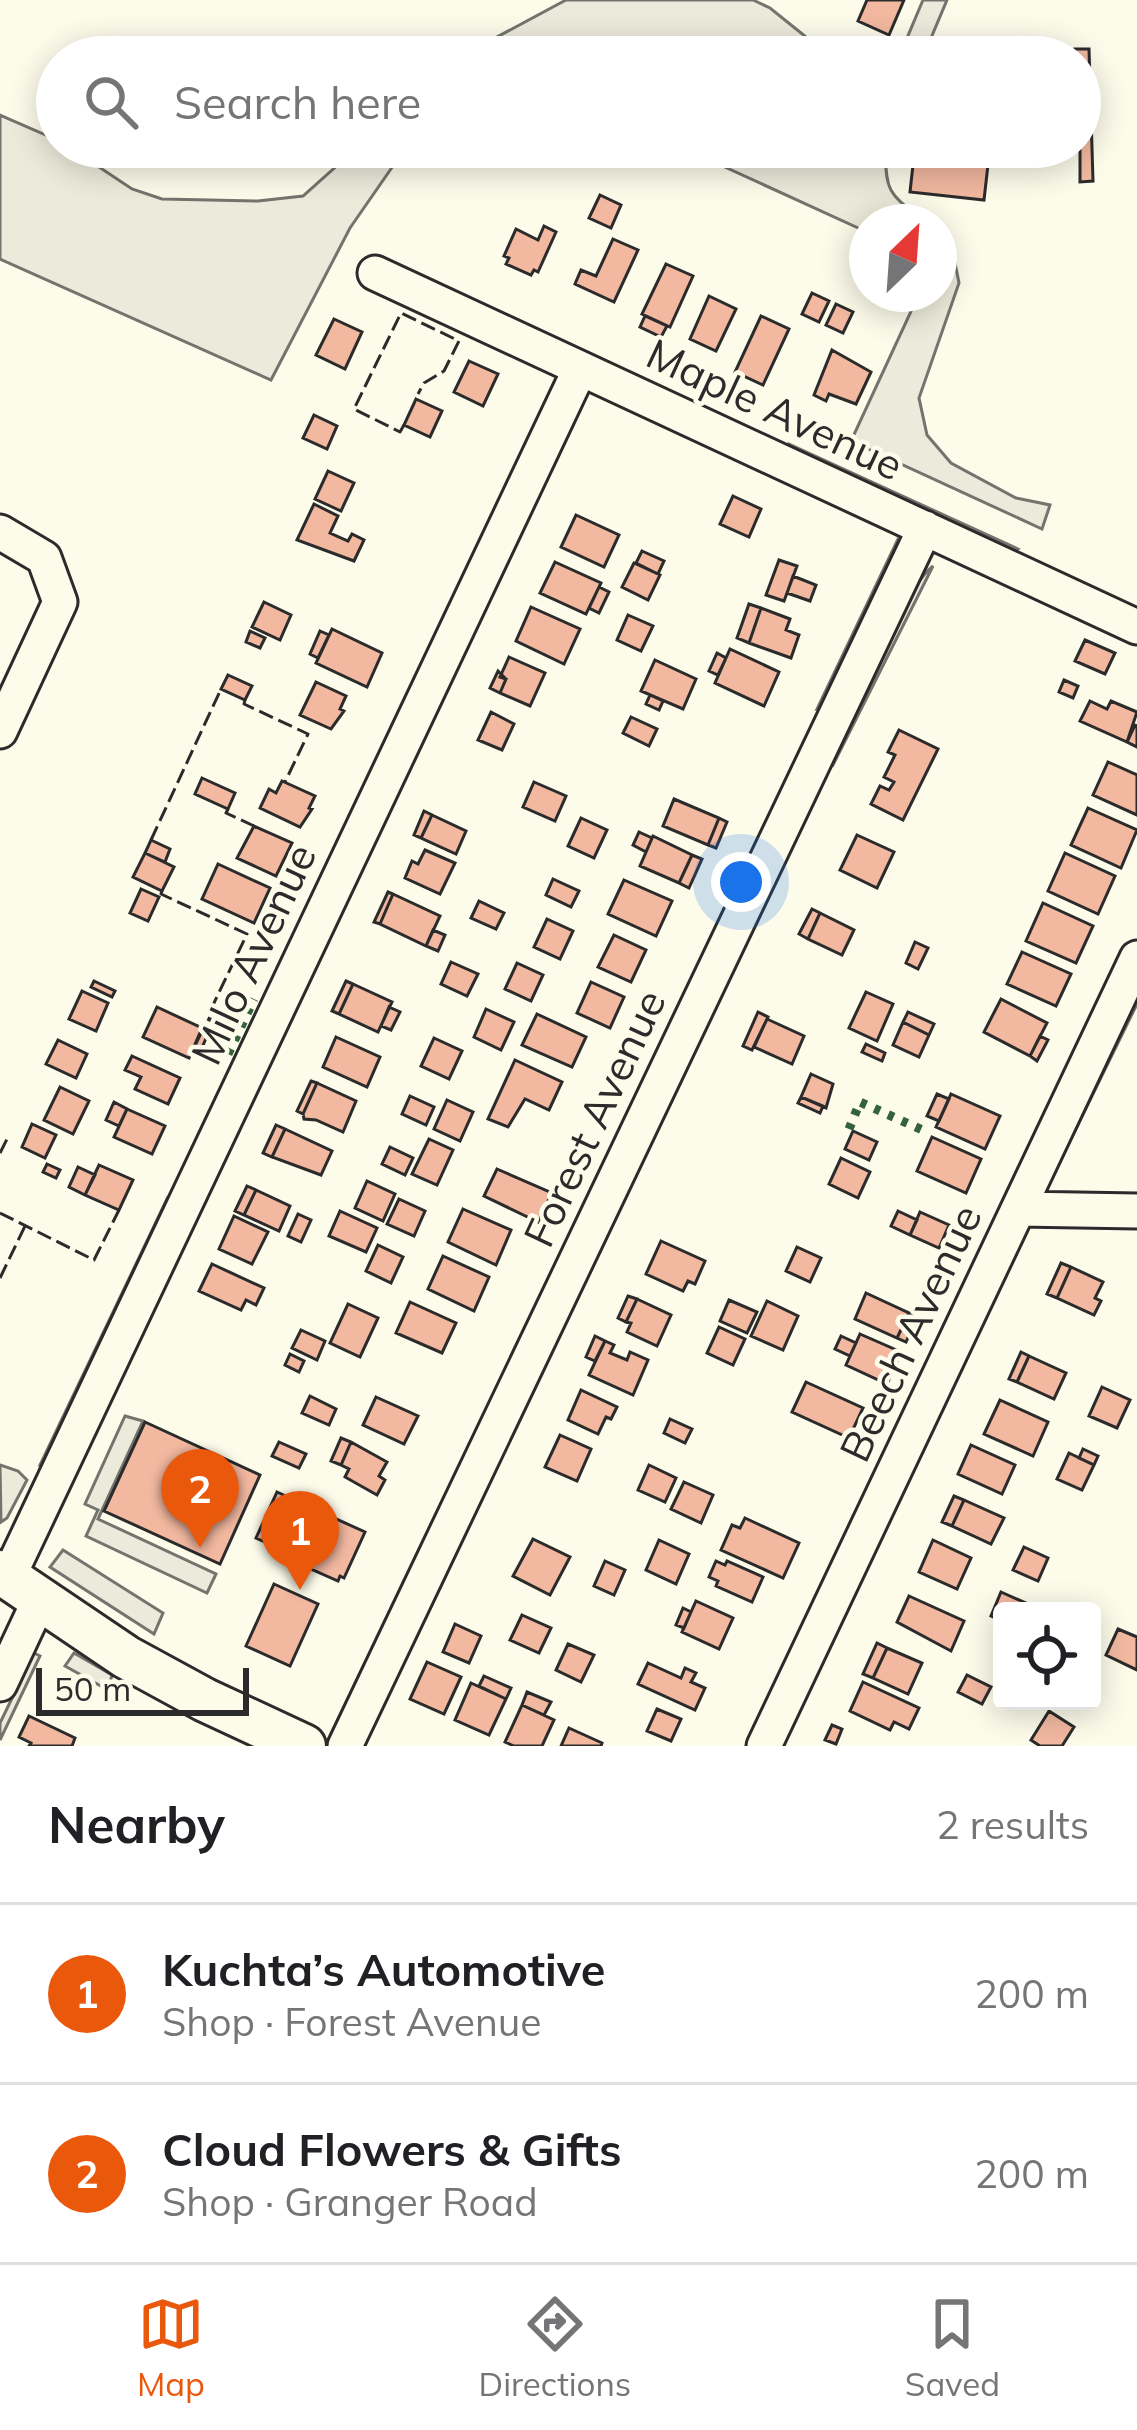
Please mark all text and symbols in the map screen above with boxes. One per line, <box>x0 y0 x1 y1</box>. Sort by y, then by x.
search box <box>36 36 1101 168</box>
icon: search <box>78 69 144 135</box>
text: Search here <box>174 74 421 130</box>
north arrow <box>849 204 957 312</box>
street label: Maple Avenue <box>638 327 912 491</box>
street label: Milo Avenue <box>179 835 327 1073</box>
your location <box>711 852 771 912</box>
street label: Forest Avenue <box>511 981 677 1255</box>
street label: Beech Avenue <box>827 1196 993 1470</box>
pin: 2 <box>161 1449 239 1548</box>
pin: 1 <box>261 1491 339 1590</box>
map controls <box>993 1602 1101 1710</box>
button: locate <box>993 1602 1101 1710</box>
scale bar <box>36 1662 249 1715</box>
text: 50 m <box>54 1668 131 1709</box>
text: Nearby <box>48 1792 225 1856</box>
text: 2 results <box>936 1800 1089 1849</box>
text: Kuchta’s Automotive <box>162 1941 605 1997</box>
text: 1 <box>75 1969 99 2018</box>
text: 200 m <box>974 1969 1089 2018</box>
text: Shop · Forest Avenue <box>162 1997 542 2046</box>
text: Cloud Flowers & Gifts <box>162 2121 621 2177</box>
text: 2 <box>75 2149 99 2198</box>
text: 200 m <box>974 2149 1089 2198</box>
text: Shop · Granger Road <box>162 2177 538 2226</box>
tab: Map <box>137 2291 205 2404</box>
tab: Directions <box>479 2291 631 2404</box>
tab: Saved <box>905 2291 1000 2404</box>

